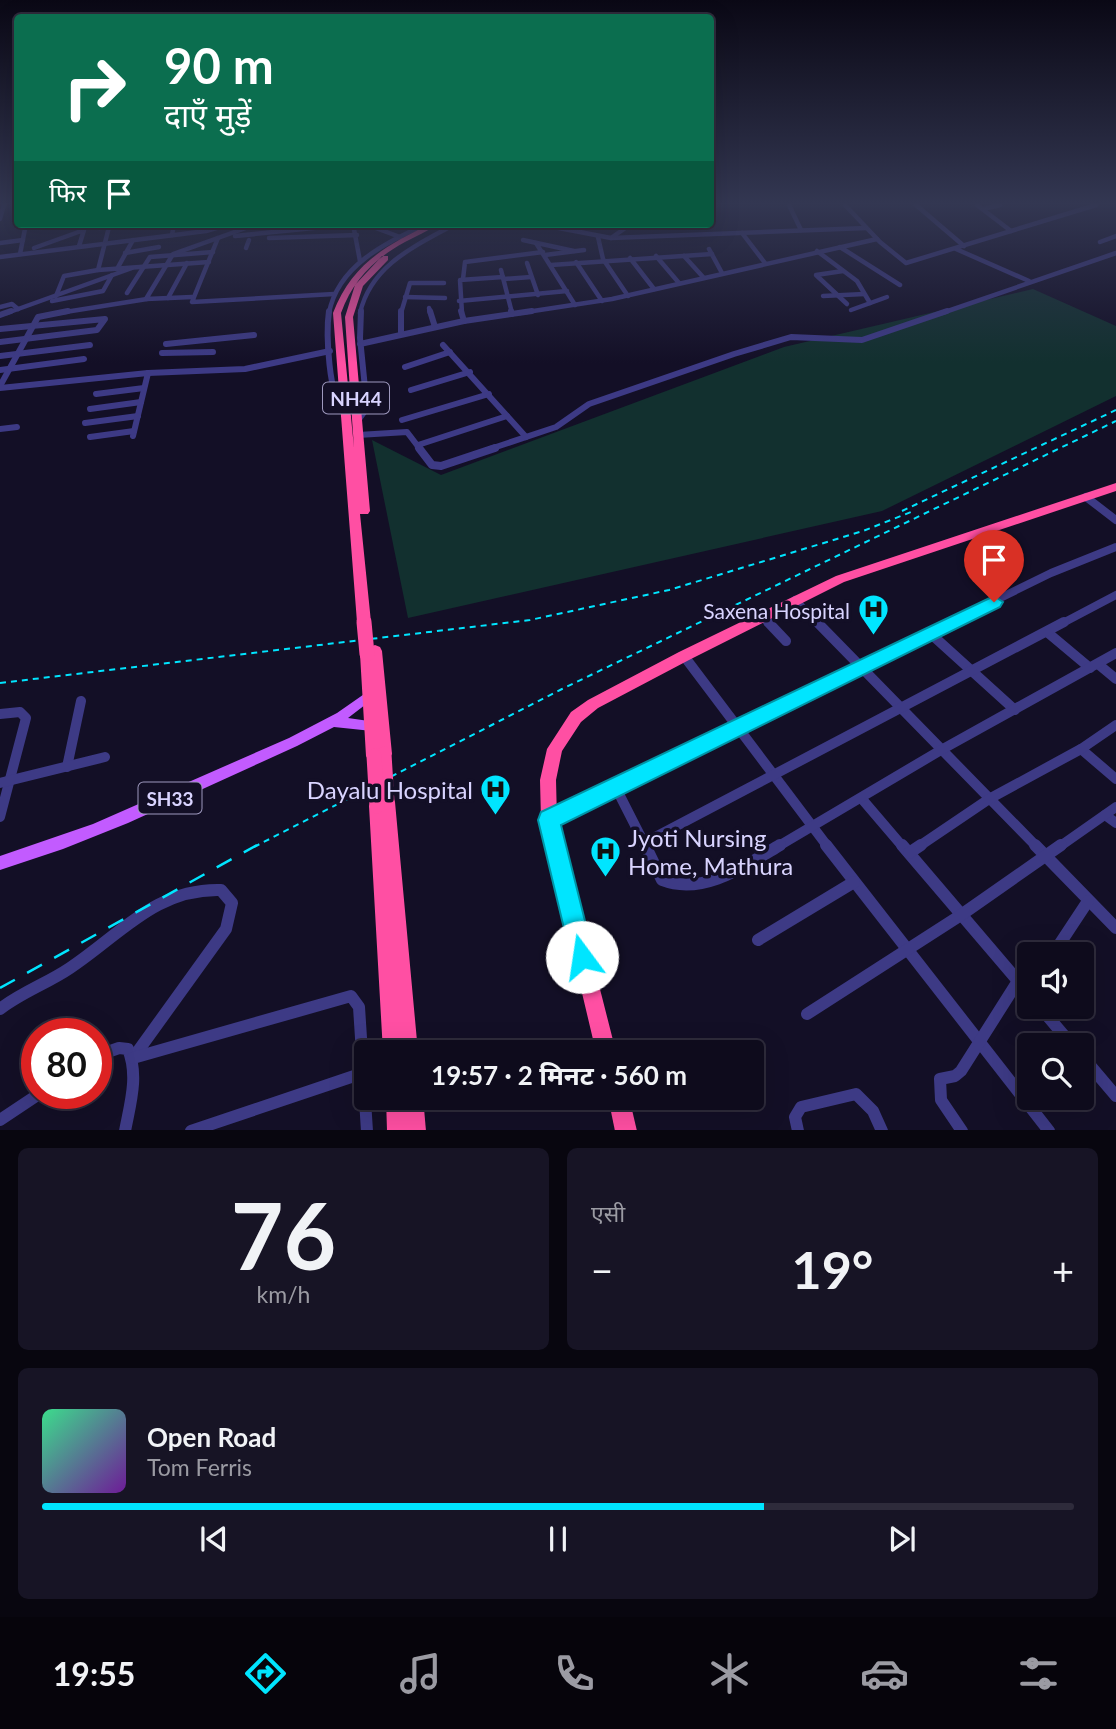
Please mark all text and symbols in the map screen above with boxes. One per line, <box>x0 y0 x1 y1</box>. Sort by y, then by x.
text: 90 m <box>164 36 274 94</box>
icon: right <box>49 42 140 133</box>
text: दाएँ मुड़ें <box>164 95 251 134</box>
icon: arrive <box>100 175 138 213</box>
text: फिर <box>49 176 86 208</box>
road number: NH44 <box>323 382 389 414</box>
pin <box>964 530 1024 602</box>
icon: arrive <box>975 541 1013 579</box>
hospital icon: Saxena Hospital <box>856 593 890 637</box>
place label: Saxena Hospital <box>703 598 850 623</box>
hospital icon: Dayalu Hospital <box>479 772 513 816</box>
place label: Dayalu Hospital <box>307 775 473 804</box>
road number: SH33 <box>138 782 202 814</box>
place label: Jyoti Nursing Home, Mathura <box>628 823 793 880</box>
hospital icon: Jyoti Nursing Home, Mathura <box>588 834 622 878</box>
position arrow <box>545 920 619 994</box>
map controls <box>1017 942 1094 1110</box>
button: sound <box>1017 942 1094 1019</box>
speed limit sign: 80 <box>21 1018 112 1109</box>
button: search <box>1017 1033 1094 1110</box>
text: 19:57 · 2 मिनट · 560 m <box>431 1059 687 1091</box>
text: 76 <box>231 1180 336 1289</box>
text: एसी <box>591 1199 625 1227</box>
text: 19° <box>792 1238 873 1300</box>
text: − <box>591 1247 613 1293</box>
text: + <box>1052 1247 1074 1293</box>
text: km/h <box>257 1280 310 1308</box>
text: Open Road <box>147 1421 276 1453</box>
text: Tom Ferris <box>147 1453 252 1481</box>
icon: previous <box>195 1520 233 1558</box>
icon: pause <box>539 1520 577 1558</box>
icon: next <box>883 1520 921 1558</box>
icon: directions <box>241 1649 290 1698</box>
icon: music <box>396 1649 445 1698</box>
icon: phone <box>550 1649 599 1698</box>
icon: climate <box>705 1649 754 1698</box>
icon: car <box>860 1649 909 1698</box>
icon: filters <box>1014 1649 1063 1698</box>
text: 19:55 <box>53 1654 135 1693</box>

